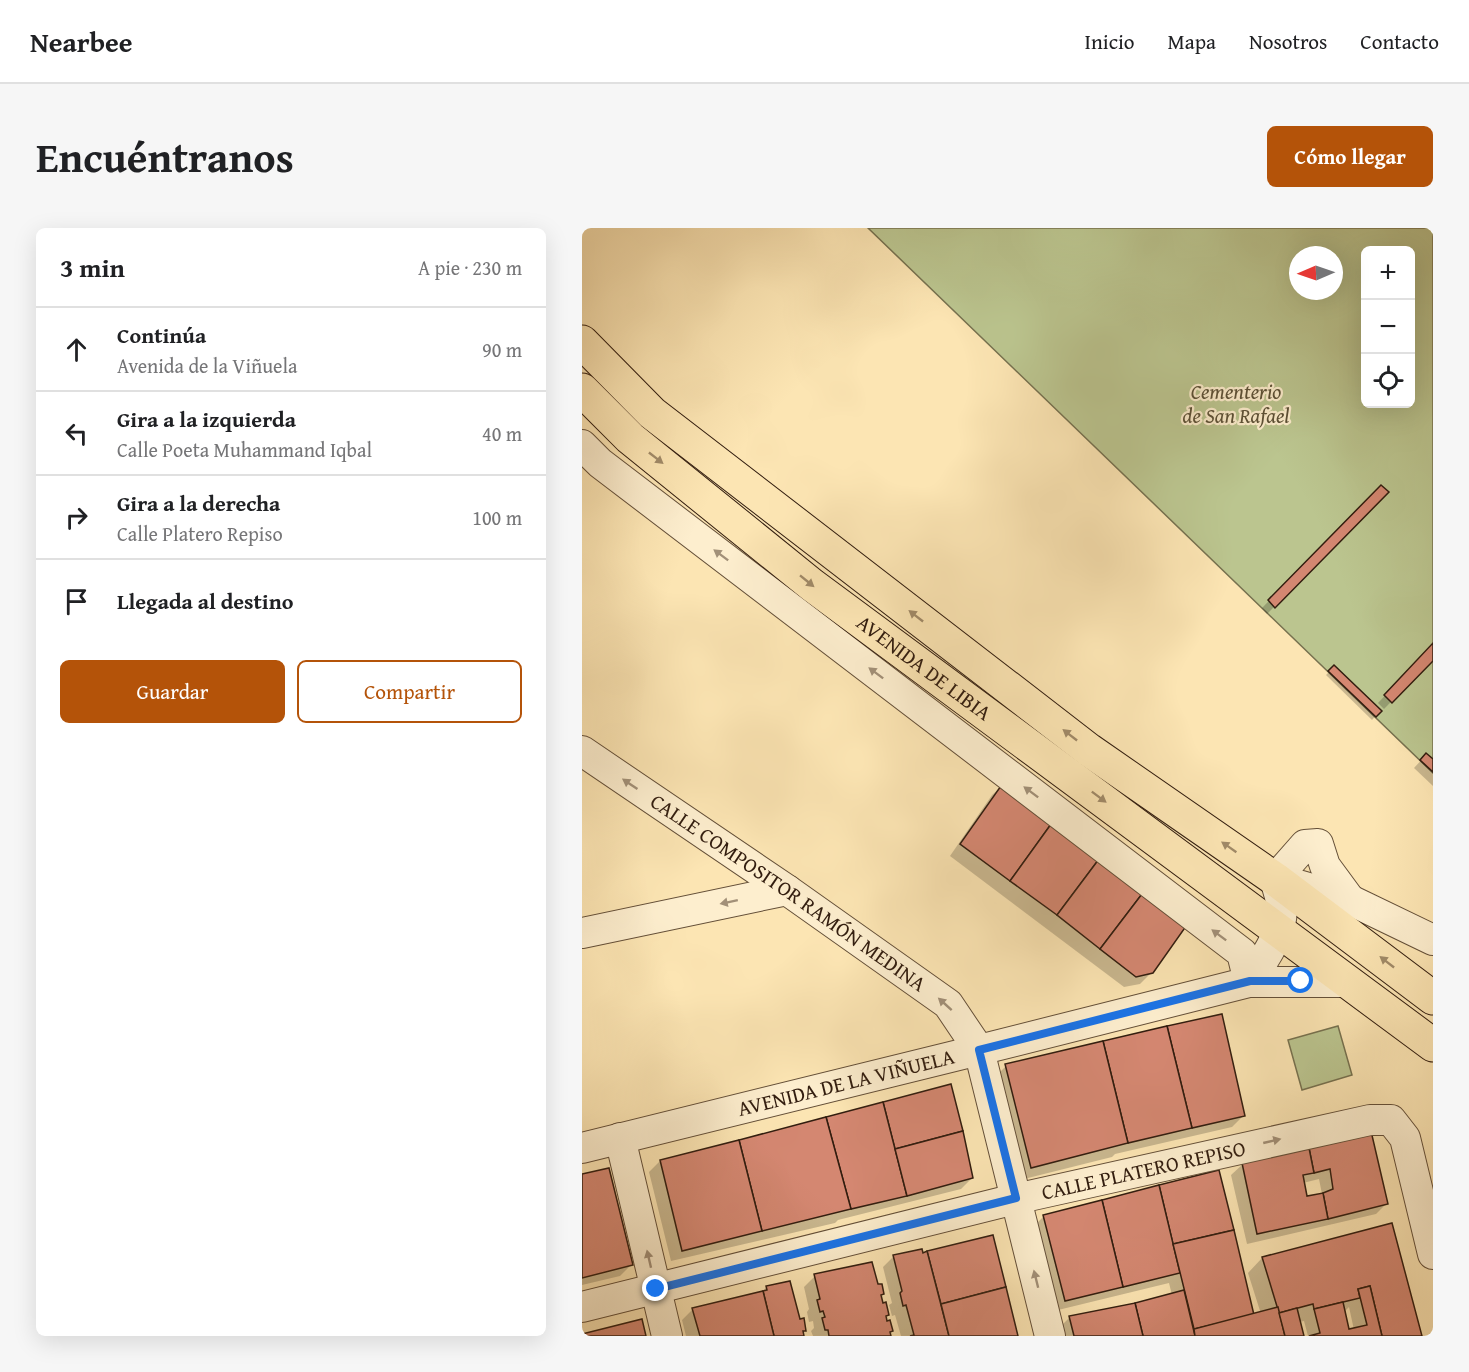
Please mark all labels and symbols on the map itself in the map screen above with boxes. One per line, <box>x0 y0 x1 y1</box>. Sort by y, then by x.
north arrow <box>1289 246 1343 300</box>
park label: Cementerio de San Rafael <box>1182 376 1290 431</box>
one-way arrow <box>648 452 663 464</box>
one-way arrow <box>713 549 729 561</box>
one-way arrow <box>800 574 815 586</box>
street label: AVENIDA DE LIBIA <box>850 607 998 728</box>
one-way arrow <box>908 610 923 622</box>
one-way arrow <box>868 668 883 680</box>
one-way arrow <box>1062 729 1078 741</box>
one-way arrow <box>622 778 639 789</box>
street label: CALLE COMPOSITOR RAMÓN MEDINA <box>644 786 933 999</box>
one-way arrow <box>1023 786 1038 798</box>
one-way arrow <box>1091 791 1107 803</box>
one-way arrow <box>1222 841 1238 853</box>
one-way arrow <box>720 898 739 908</box>
one-way arrow <box>1211 929 1227 942</box>
one-way arrow <box>1379 957 1394 969</box>
route start <box>1287 967 1313 993</box>
one-way arrow <box>937 997 952 1011</box>
street label: AVENIDA DE LA VIÑUELA <box>734 1041 958 1124</box>
street label: CALLE PLATERO REPISO <box>1039 1132 1248 1208</box>
one-way arrow <box>1263 1136 1281 1146</box>
one-way arrow <box>643 1249 653 1268</box>
one-way arrow <box>1031 1270 1040 1288</box>
route end <box>642 1275 668 1301</box>

